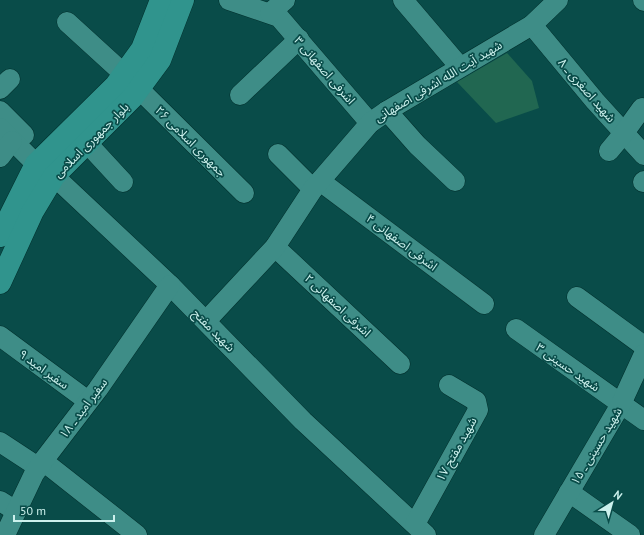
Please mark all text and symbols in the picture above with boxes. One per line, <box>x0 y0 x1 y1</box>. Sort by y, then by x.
street label: اشرفی اصفهانی ۳ <box>291 33 359 107</box>
street label: شهید آیت الله اشرفی اصفهانی <box>371 37 505 125</box>
street label: شهید اصغری ـ ۸ <box>555 55 619 125</box>
street label: بلوار جمهوری اسلامی <box>50 99 132 181</box>
street label: جمهوری اسلامی ۲۶ <box>152 102 230 180</box>
street label: اشرفی اصفهانی ۴ <box>363 210 441 274</box>
street label: اشرفی اصفهانی ۲ <box>302 270 374 340</box>
street label: شهید مفتح <box>188 306 238 356</box>
street label: شهید حسینی ۳ <box>533 340 603 395</box>
street label: سفیر امید ۹ <box>16 346 72 392</box>
street label: سفیر امید ـ ۱۸ <box>56 375 110 441</box>
street label: شهید حسینی ـ ۱۵ <box>567 405 625 487</box>
street label: شهید مفتح ۱۷ <box>432 414 482 485</box>
north arrow <box>592 483 632 523</box>
text: N <box>611 487 625 503</box>
scale bar <box>14 497 114 523</box>
text: 50 m <box>20 503 46 518</box>

